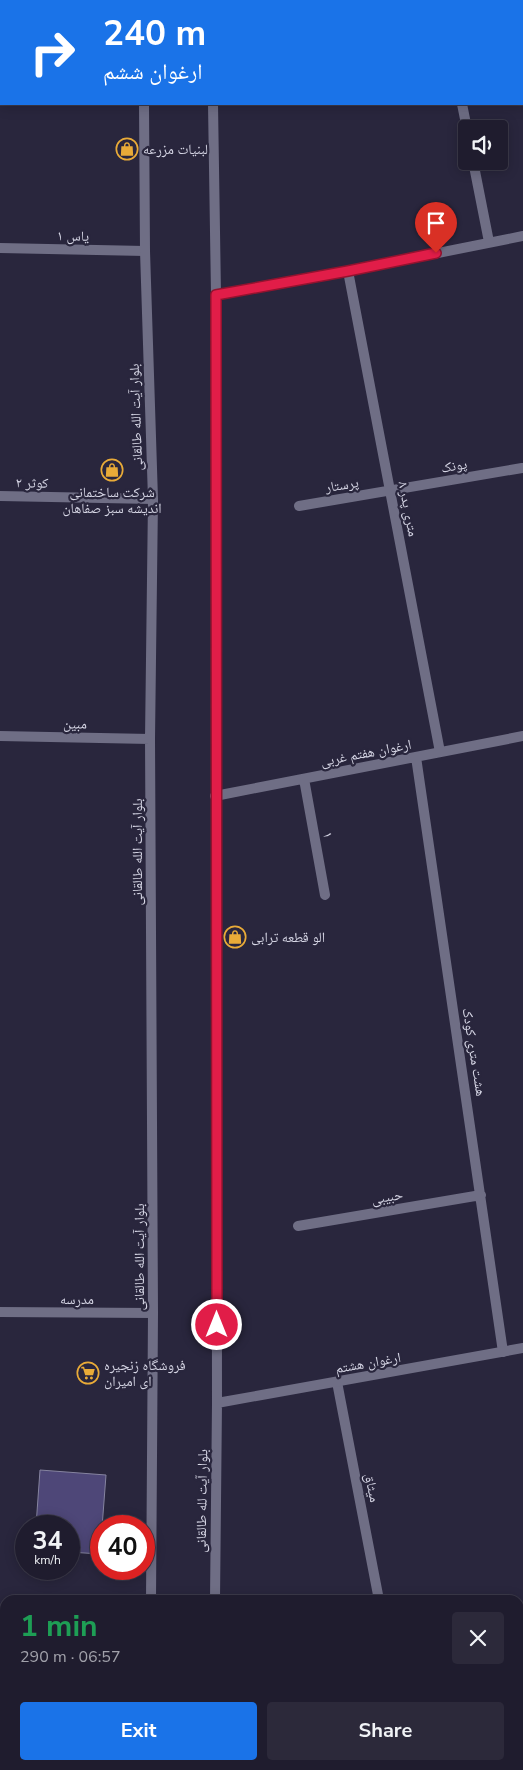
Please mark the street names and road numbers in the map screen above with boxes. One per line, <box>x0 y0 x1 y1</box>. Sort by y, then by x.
street label: یاس ۱ <box>57 226 90 246</box>
street label: بلوار آیت الله طالقانی <box>125 363 147 471</box>
street label: پونک <box>440 454 469 478</box>
street label: کوثر ۲ <box>15 473 49 493</box>
street label: پرستار <box>323 473 360 497</box>
street label: ۸ متری پدر <box>393 480 423 538</box>
street label: مبین <box>63 714 87 734</box>
street label: ارغوان هفتم غربی <box>319 735 413 771</box>
street label: بلوار آیت الله طالقانی <box>128 798 147 906</box>
street label: ۱ <box>318 830 338 840</box>
street label: هشت متری کودک <box>458 1007 490 1097</box>
street label: حبیبی <box>370 1185 404 1209</box>
street label: بلوار آیت الله طالقانی <box>130 1203 149 1311</box>
street label: مدرسه <box>60 1290 94 1309</box>
street label: ارغوان هشتم <box>334 1348 402 1378</box>
street label: بلوار آیت لله طالقانی <box>192 1449 212 1553</box>
street label: میثاق <box>360 1472 384 1504</box>

